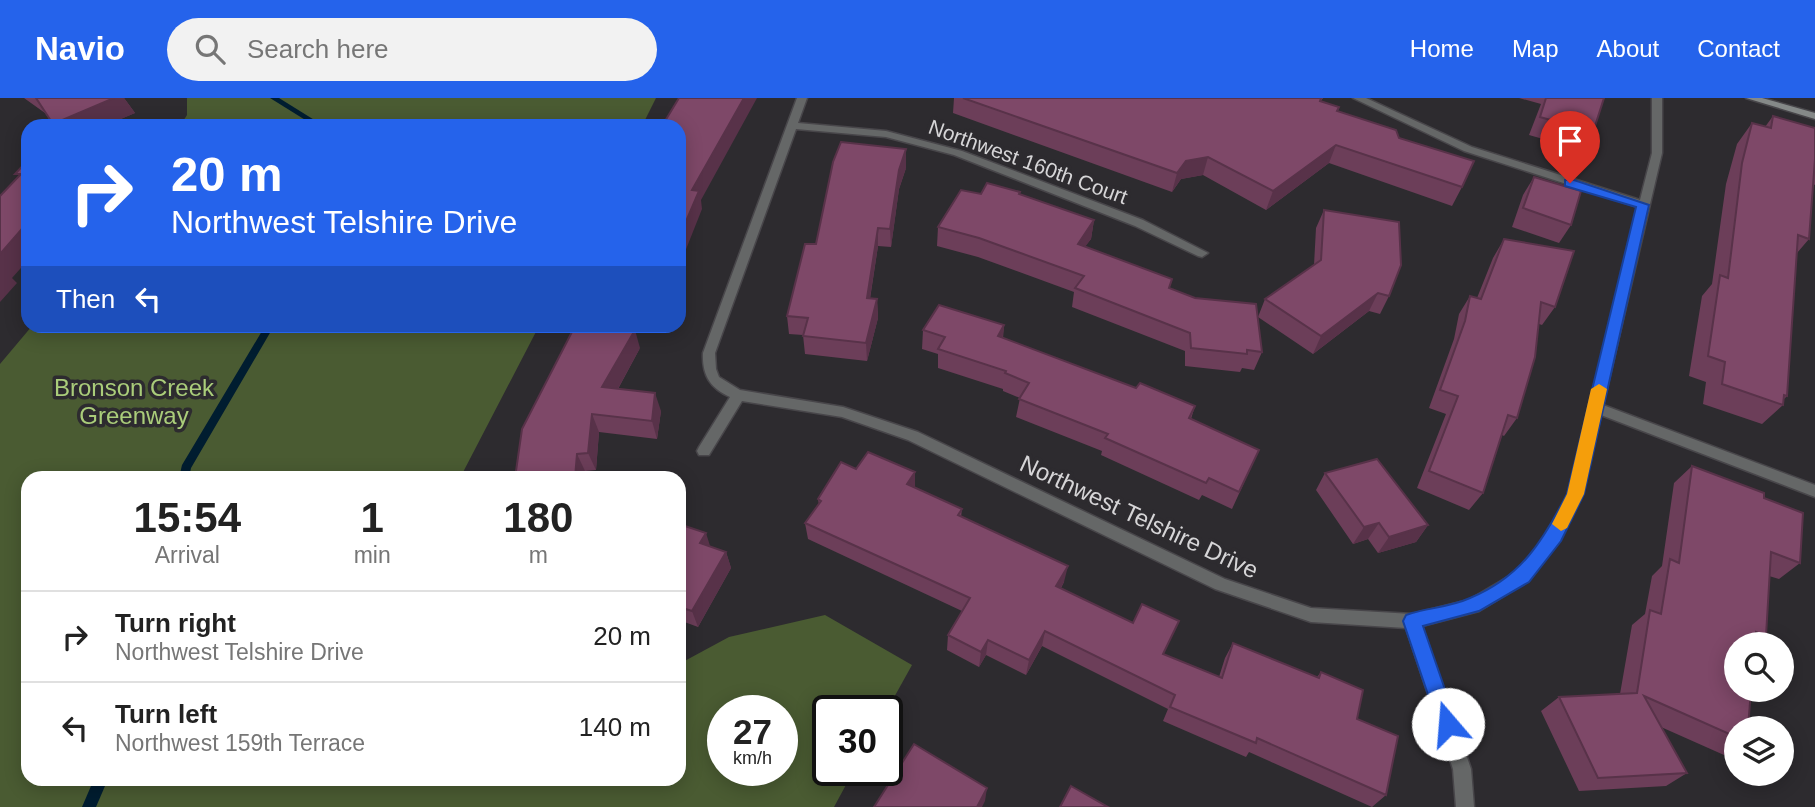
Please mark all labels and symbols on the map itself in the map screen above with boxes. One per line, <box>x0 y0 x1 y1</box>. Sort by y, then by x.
pin <box>1540 111 1600 183</box>
street label: Northwest 160th Court <box>926 115 1131 208</box>
park label: Bronson Creek Greenway <box>54 374 215 429</box>
street label: Northwest Telshire Drive <box>1016 449 1263 584</box>
position arrow <box>1411 687 1485 761</box>
speed limit sign: 30 <box>812 695 903 786</box>

